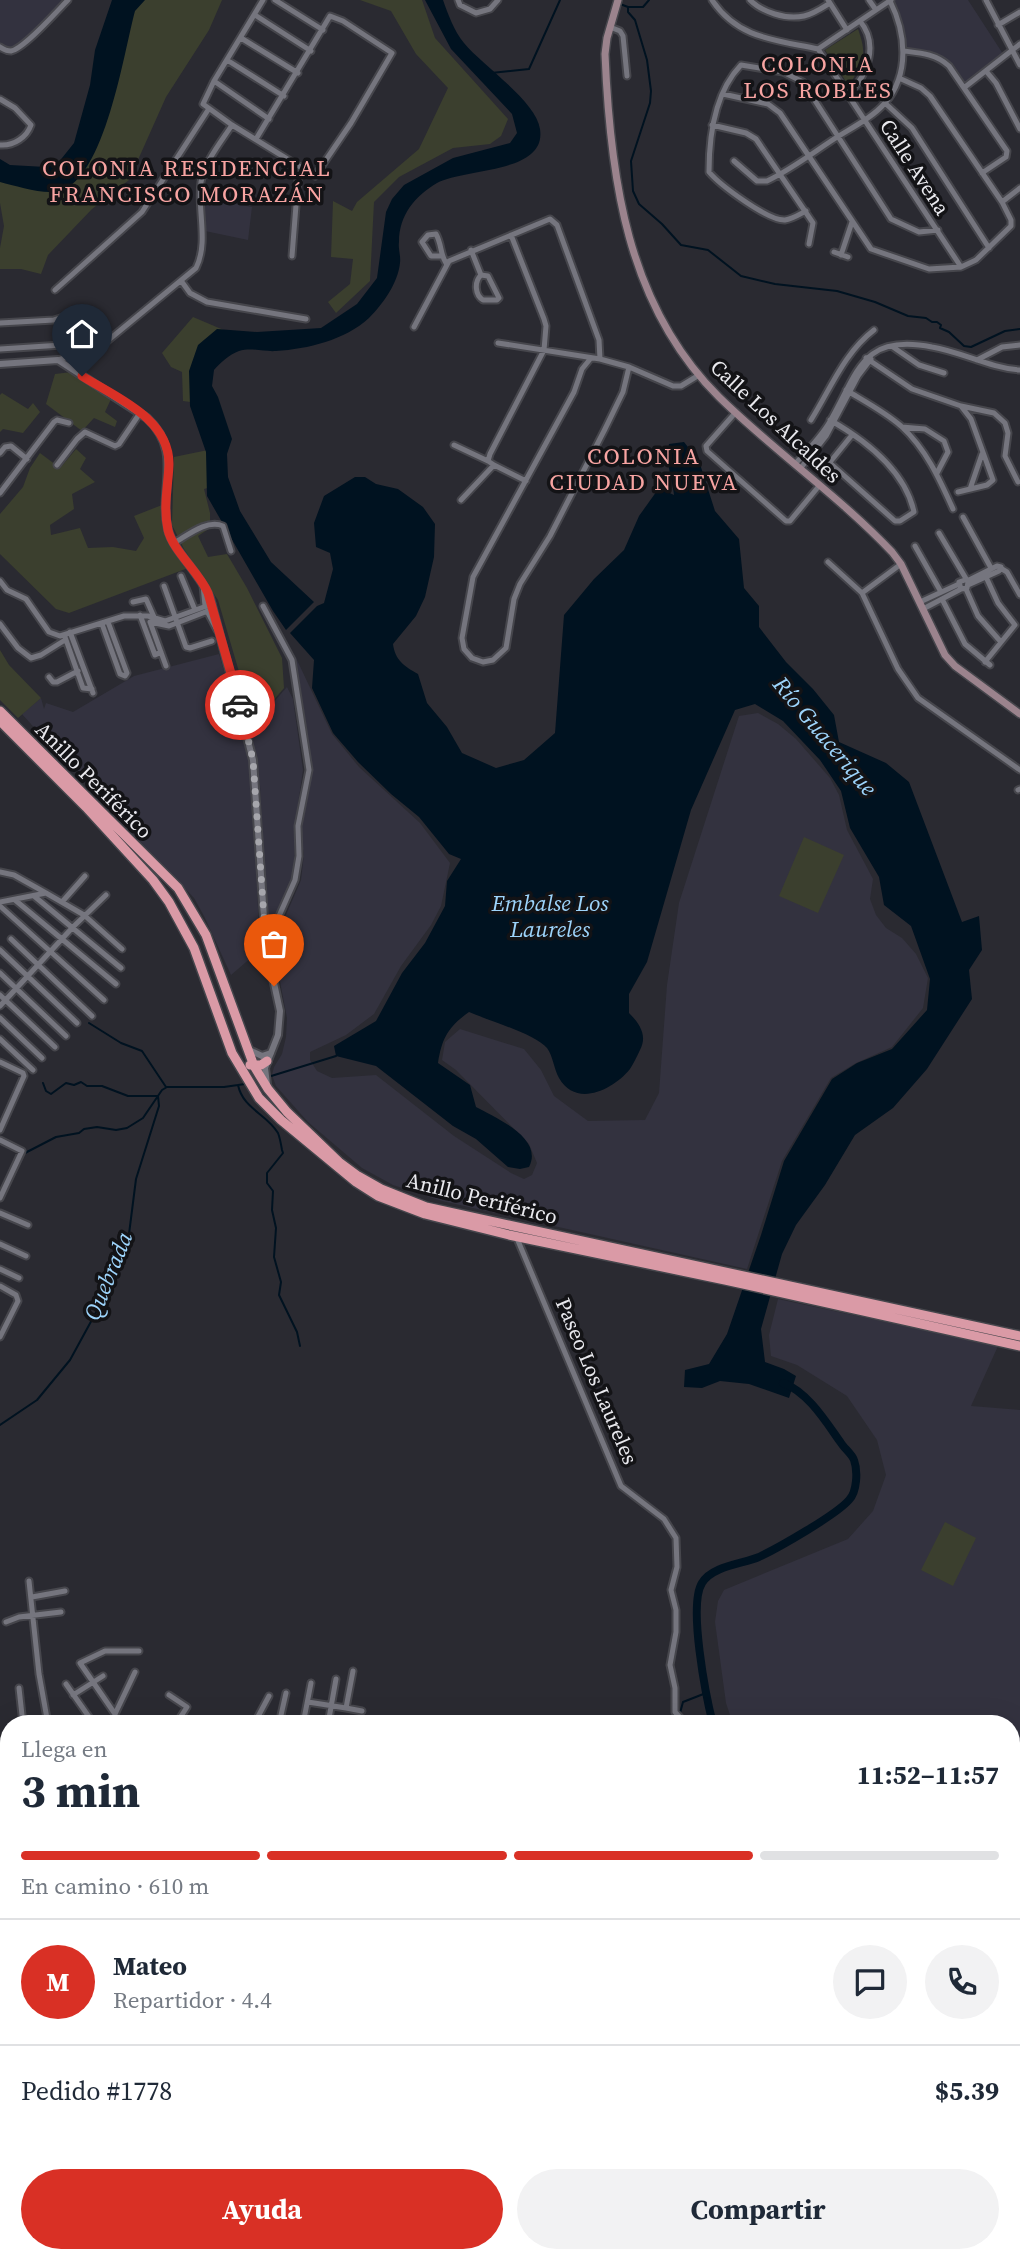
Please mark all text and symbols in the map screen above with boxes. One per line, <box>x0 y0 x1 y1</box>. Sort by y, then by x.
district label: COLONIA LOS ROBLES <box>743 48 893 106</box>
street label: Calle Avena <box>873 113 957 221</box>
district label: COLONIA RESIDENCIAL FRANCISCO MORAZÁN <box>42 152 332 210</box>
pin <box>52 304 112 376</box>
icon: home <box>63 315 101 353</box>
street label: Calle Los Alcaldes <box>704 353 848 489</box>
district label: COLONIA CIUDAD NUEVA <box>549 440 739 498</box>
water label: Río Guacerique <box>765 669 885 803</box>
courier <box>205 670 275 740</box>
icon: car <box>221 686 259 724</box>
street label: Anillo Periférico <box>29 715 159 845</box>
water label: Embalse Los Laureles <box>490 887 609 945</box>
pin <box>244 914 304 986</box>
icon: bag <box>255 925 293 963</box>
street label: Anillo Periférico <box>404 1165 560 1231</box>
water label: Quebrada <box>76 1227 140 1325</box>
street label: Paseo Los Laureles <box>549 1293 645 1469</box>
text: Llega en <box>21 1733 107 1765</box>
text: 11:52–11:57 <box>857 1757 999 1793</box>
text: 3 min <box>21 1759 140 1822</box>
text: En camino · 610 m <box>21 1870 209 1902</box>
button: chat <box>833 1945 907 2019</box>
button: phone <box>925 1945 999 2019</box>
text: Mateo <box>113 1948 187 1984</box>
text: M <box>46 1964 70 2000</box>
text: Repartidor · 4.4 <box>113 1984 272 2016</box>
text: Pedido #1778 <box>21 2073 172 2109</box>
text: $5.39 <box>935 2073 999 2109</box>
button: Ayuda <box>21 2169 503 2249</box>
button: Compartir <box>517 2169 999 2249</box>

